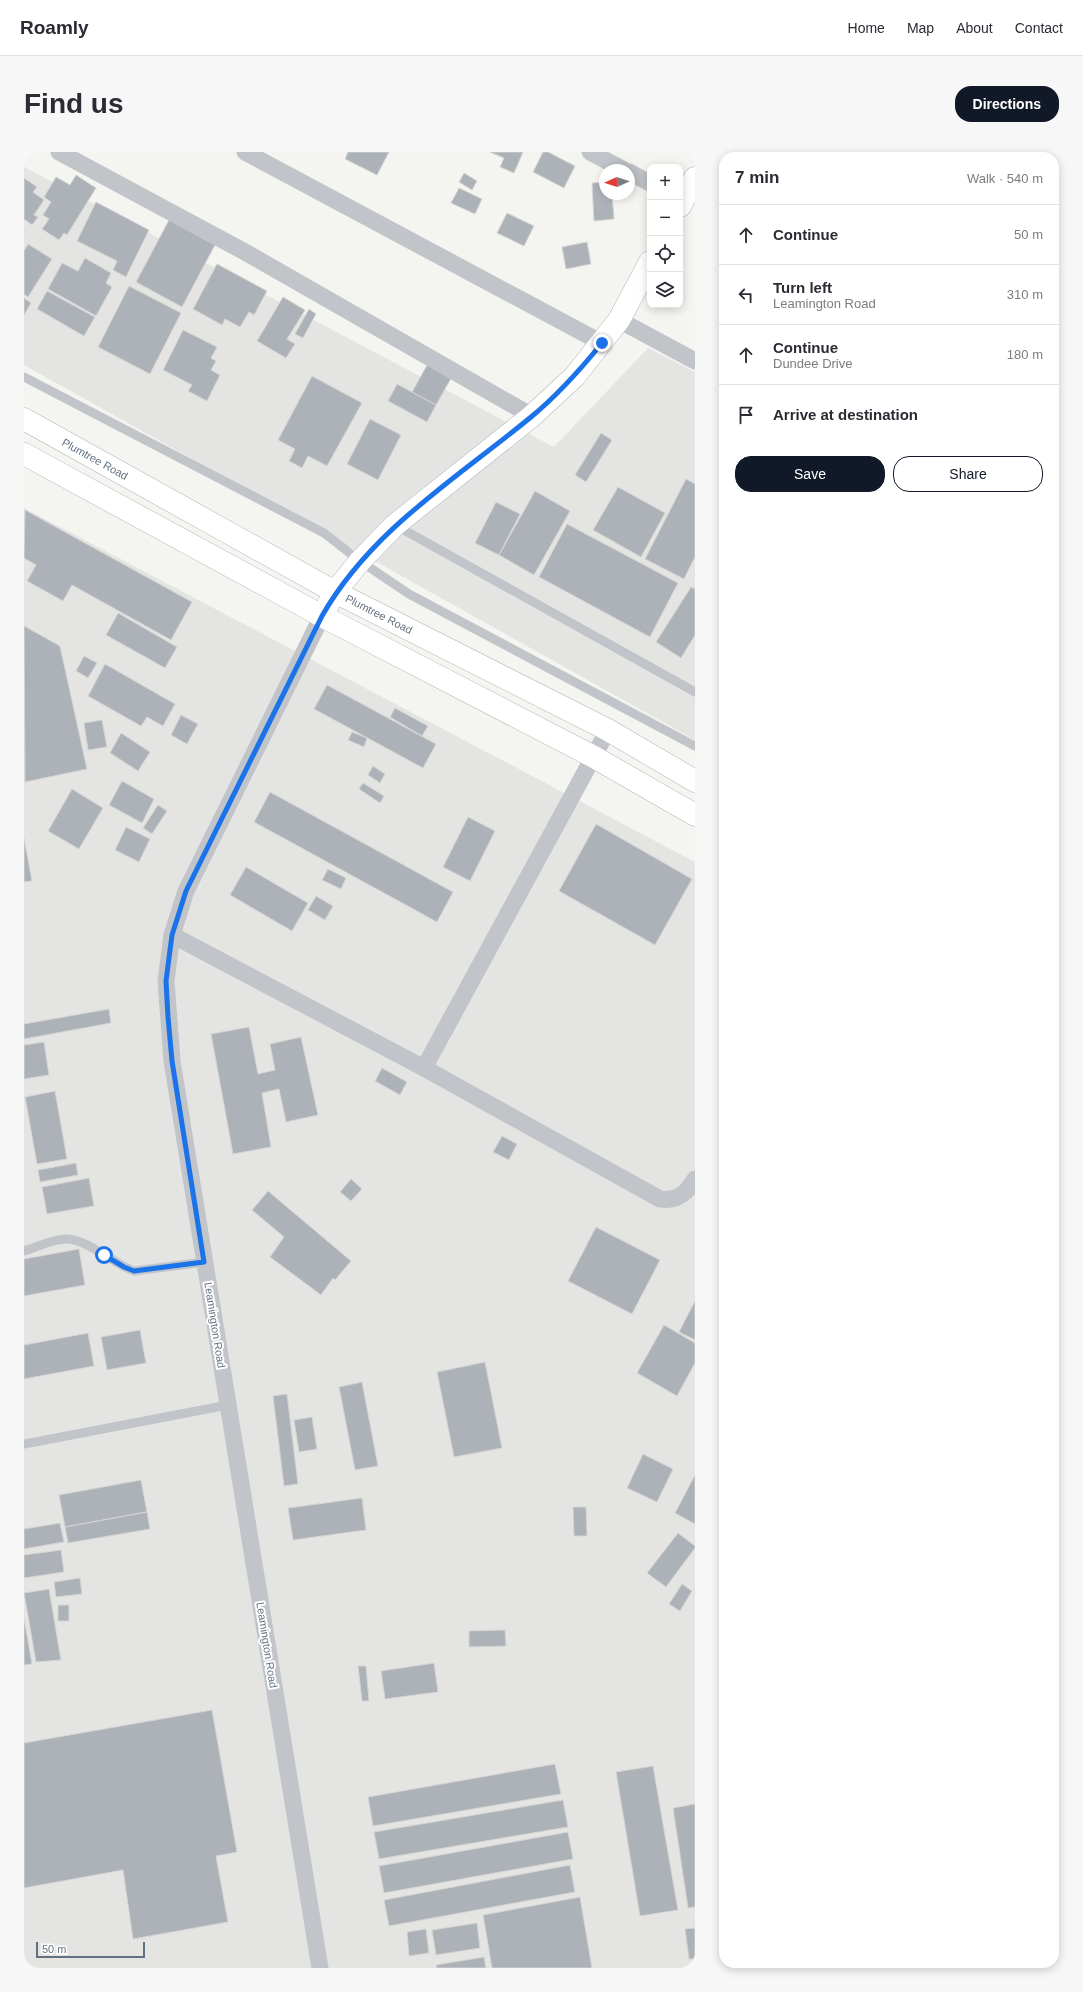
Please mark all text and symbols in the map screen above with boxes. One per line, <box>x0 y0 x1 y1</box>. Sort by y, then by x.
text: Roamly <box>20 17 89 38</box>
text: Home <box>848 20 885 36</box>
text: Map <box>907 20 934 36</box>
text: About <box>956 20 993 36</box>
text: Contact <box>1015 20 1063 36</box>
button: Directions <box>955 86 1059 122</box>
text: Find us <box>24 88 124 119</box>
north arrow <box>599 164 635 200</box>
map controls <box>647 164 683 308</box>
button: + <box>647 164 683 200</box>
text: 7 min <box>735 168 779 187</box>
text: Walk · 540 m <box>967 171 1043 186</box>
button: − <box>647 200 683 236</box>
icon: ahead <box>735 224 757 246</box>
text: Continue <box>773 226 838 243</box>
text: 50 m <box>1014 227 1043 242</box>
button: locate <box>647 236 683 272</box>
button: layers <box>647 272 683 308</box>
text: Turn left <box>773 279 832 296</box>
icon: left <box>735 284 757 306</box>
text: 310 m <box>1007 287 1043 302</box>
text: Leamington Road <box>773 296 876 311</box>
route end <box>593 334 611 352</box>
text: Continue <box>773 339 838 356</box>
icon: ahead <box>735 344 757 366</box>
text: 180 m <box>1007 347 1043 362</box>
text: Dundee Drive <box>773 356 853 371</box>
icon: arrive <box>735 404 757 426</box>
text: Arrive at destination <box>773 406 918 423</box>
street label: Plumtree Road <box>60 436 130 482</box>
button: Save <box>735 456 885 492</box>
button: Share <box>893 456 1043 492</box>
street label: Plumtree Road <box>344 592 414 636</box>
route start <box>95 1246 113 1264</box>
street label: Leamington Road <box>202 1281 228 1369</box>
street label: Leamington Road <box>254 1601 280 1689</box>
scale bar <box>36 1940 145 1959</box>
text: 50 m <box>42 1943 66 1955</box>

